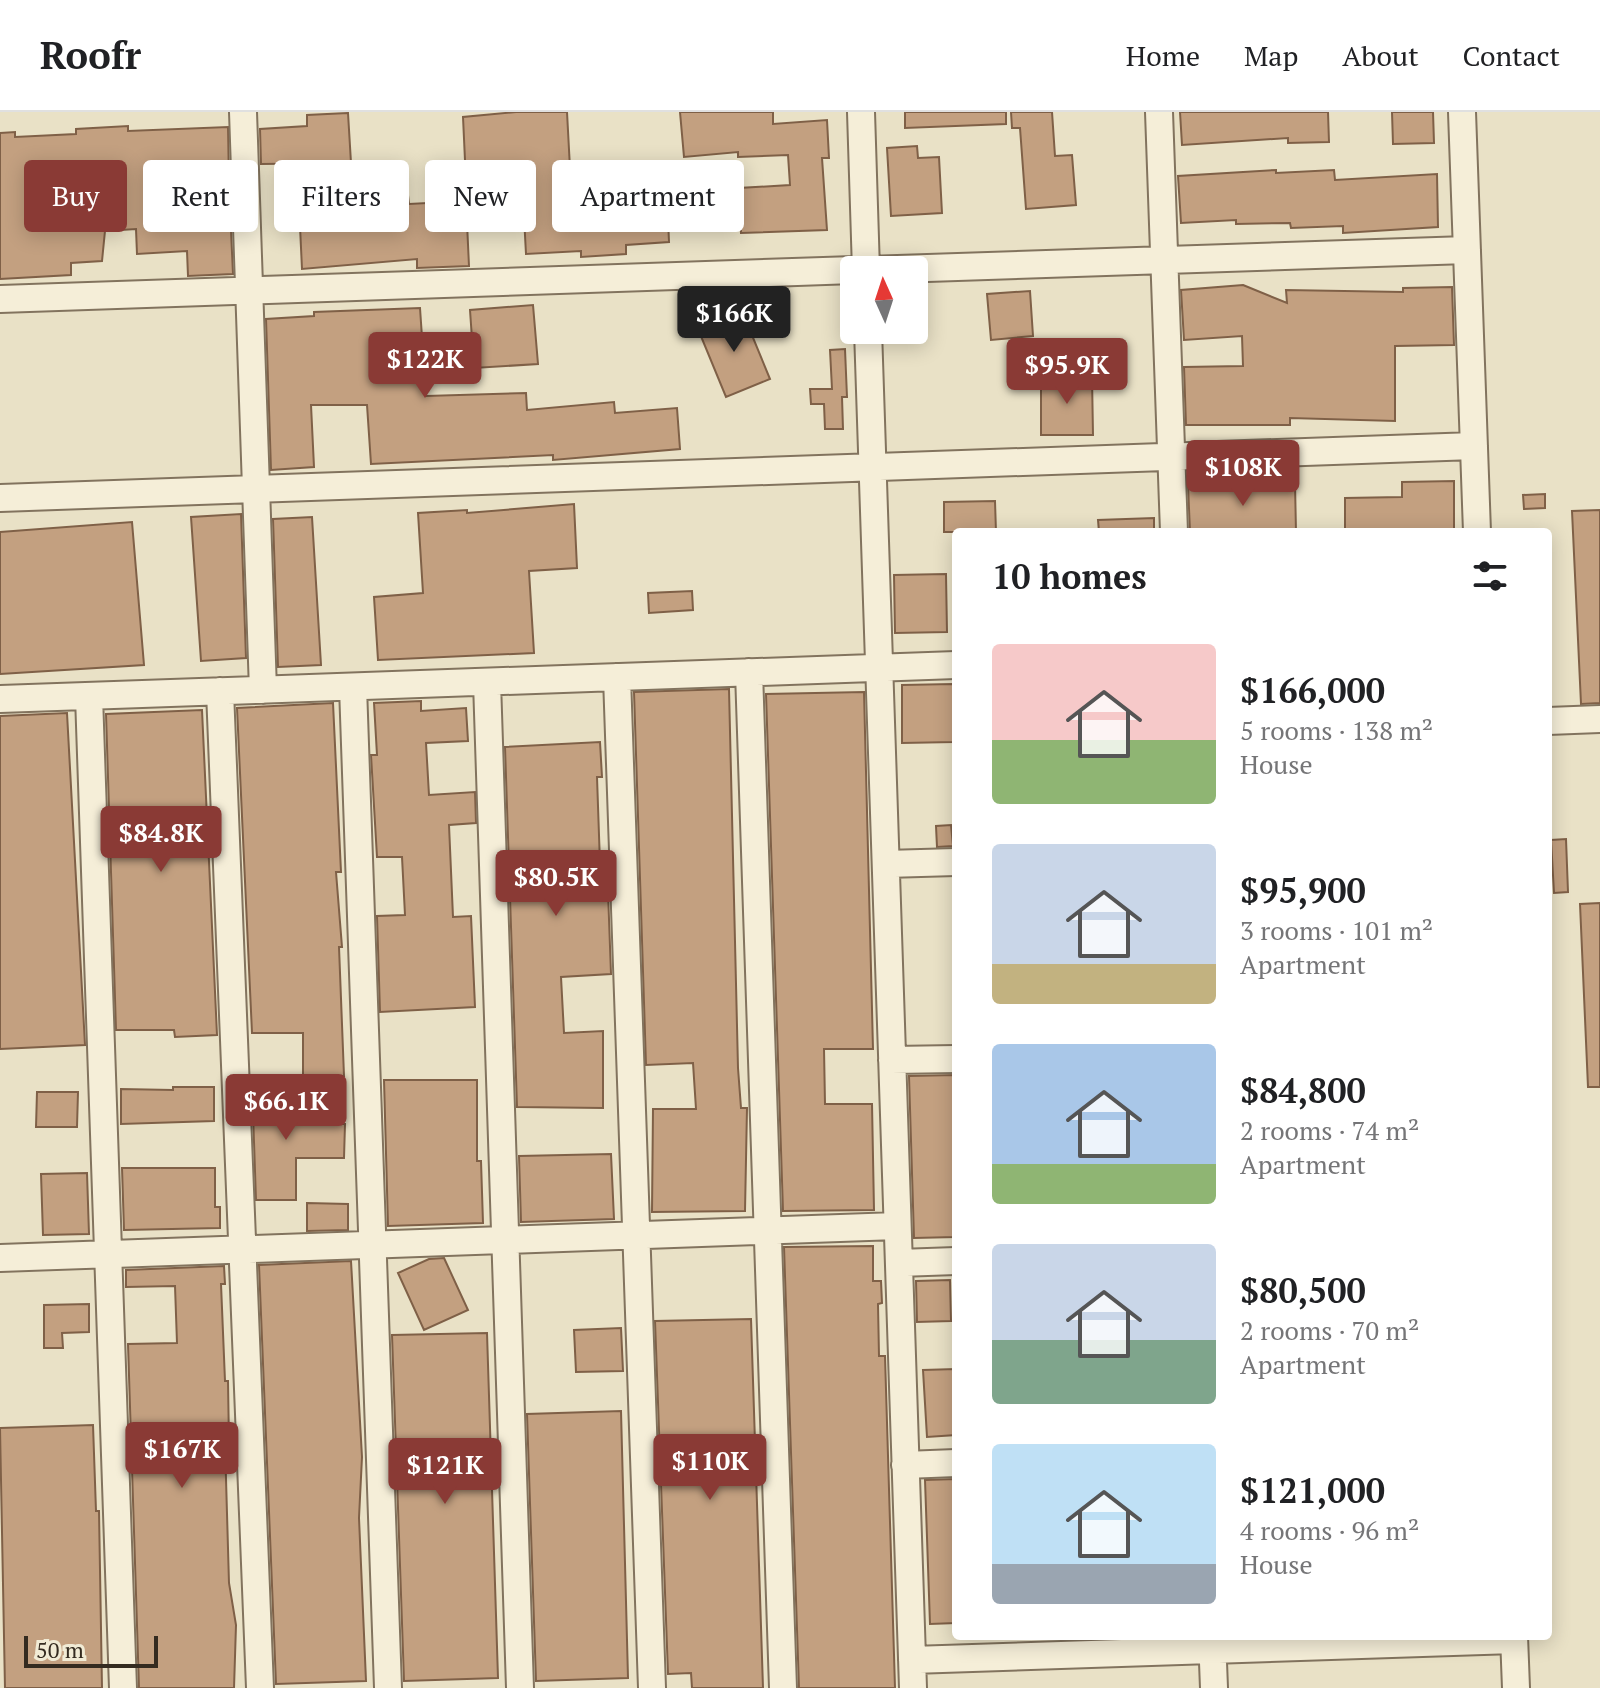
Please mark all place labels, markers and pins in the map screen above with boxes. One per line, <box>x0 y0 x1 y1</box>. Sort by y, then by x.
pin: $166K <box>678 286 790 354</box>
pin: $122K <box>369 332 481 400</box>
pin: $95.9K <box>1002 338 1132 406</box>
pin: $108K <box>1187 440 1299 508</box>
pin: $84.8K <box>96 806 226 874</box>
pin: $80.5K <box>491 850 621 918</box>
pin: $66.1K <box>221 1074 351 1142</box>
pin: $167K <box>126 1422 238 1490</box>
pin: $110K <box>654 1434 766 1502</box>
pin: $121K <box>389 1438 501 1506</box>

